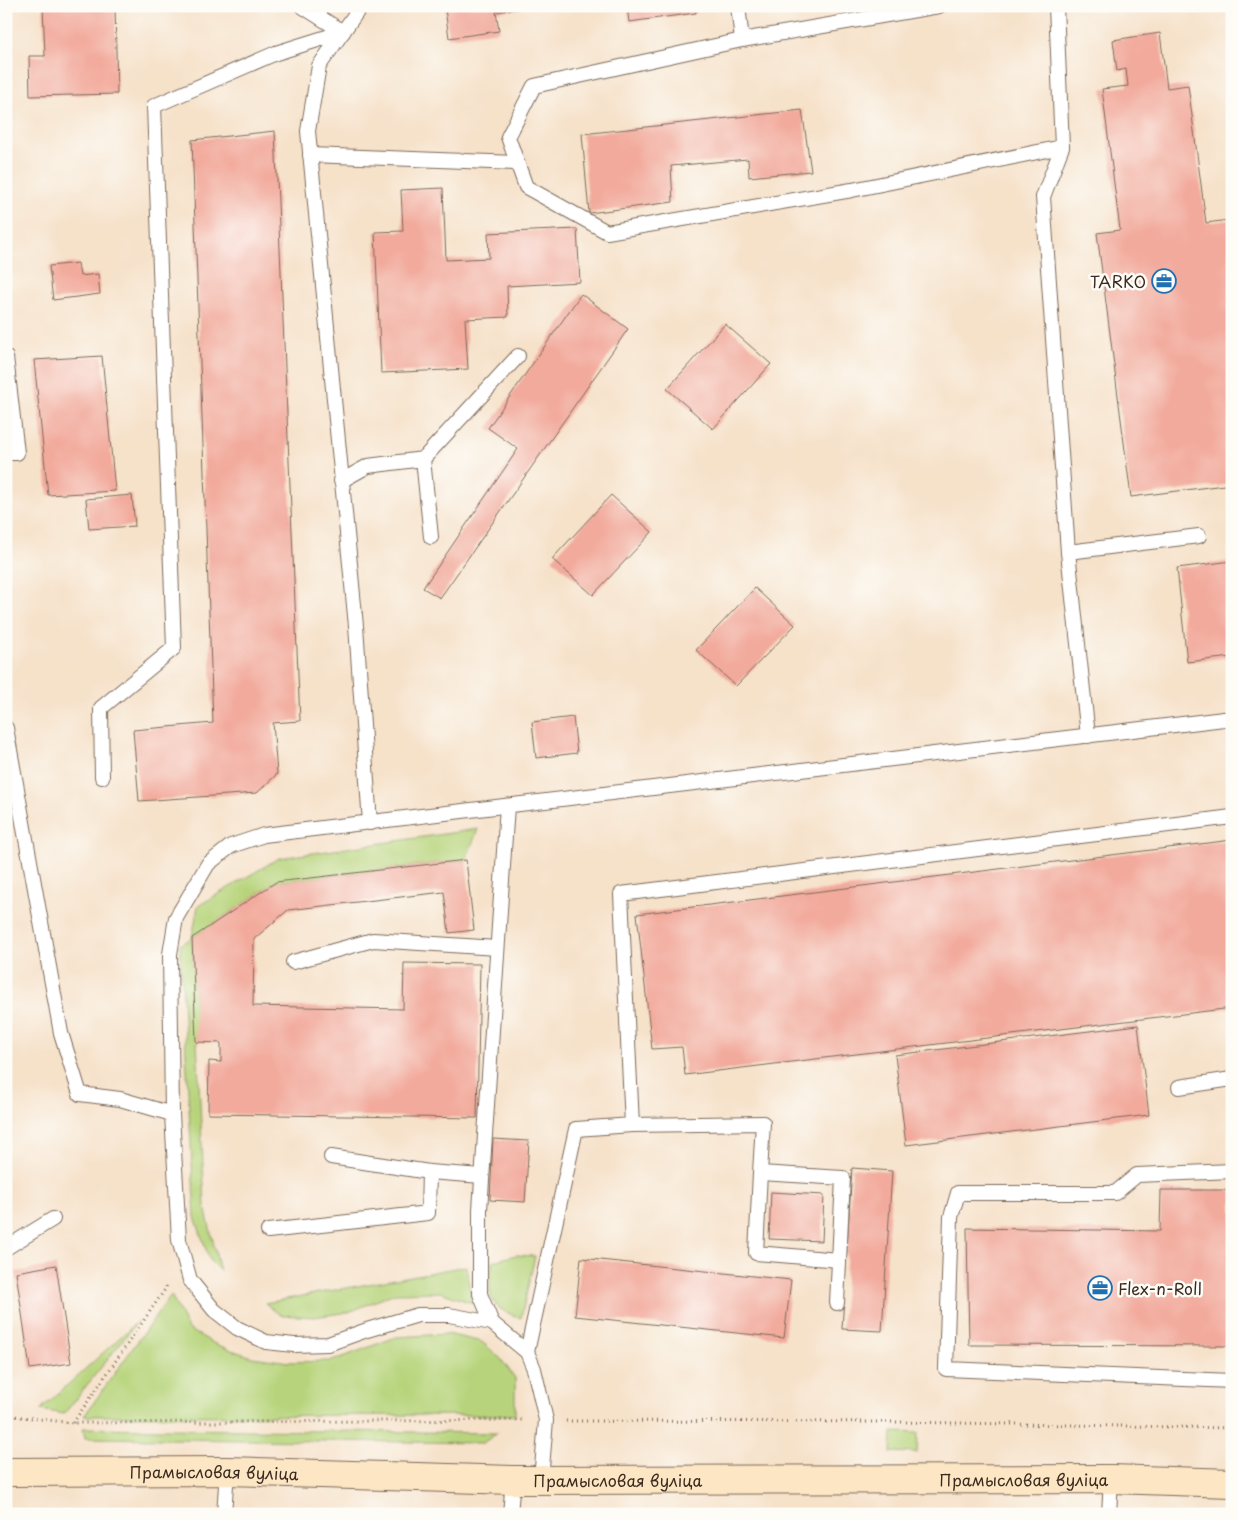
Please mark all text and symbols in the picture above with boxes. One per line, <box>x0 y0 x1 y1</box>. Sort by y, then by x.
office icon: TARKO <box>1151 268 1177 294</box>
place label: TARKO <box>1090 269 1146 293</box>
office icon: Flex-n-Roll <box>1087 1275 1113 1301</box>
place label: Flex-n-Roll <box>1118 1276 1202 1300</box>
street label: Прамысловая вуліца <box>129 1459 299 1485</box>
street label: Прамысловая вуліца <box>939 1467 1109 1491</box>
street label: Прамысловая вуліца <box>533 1468 703 1492</box>

